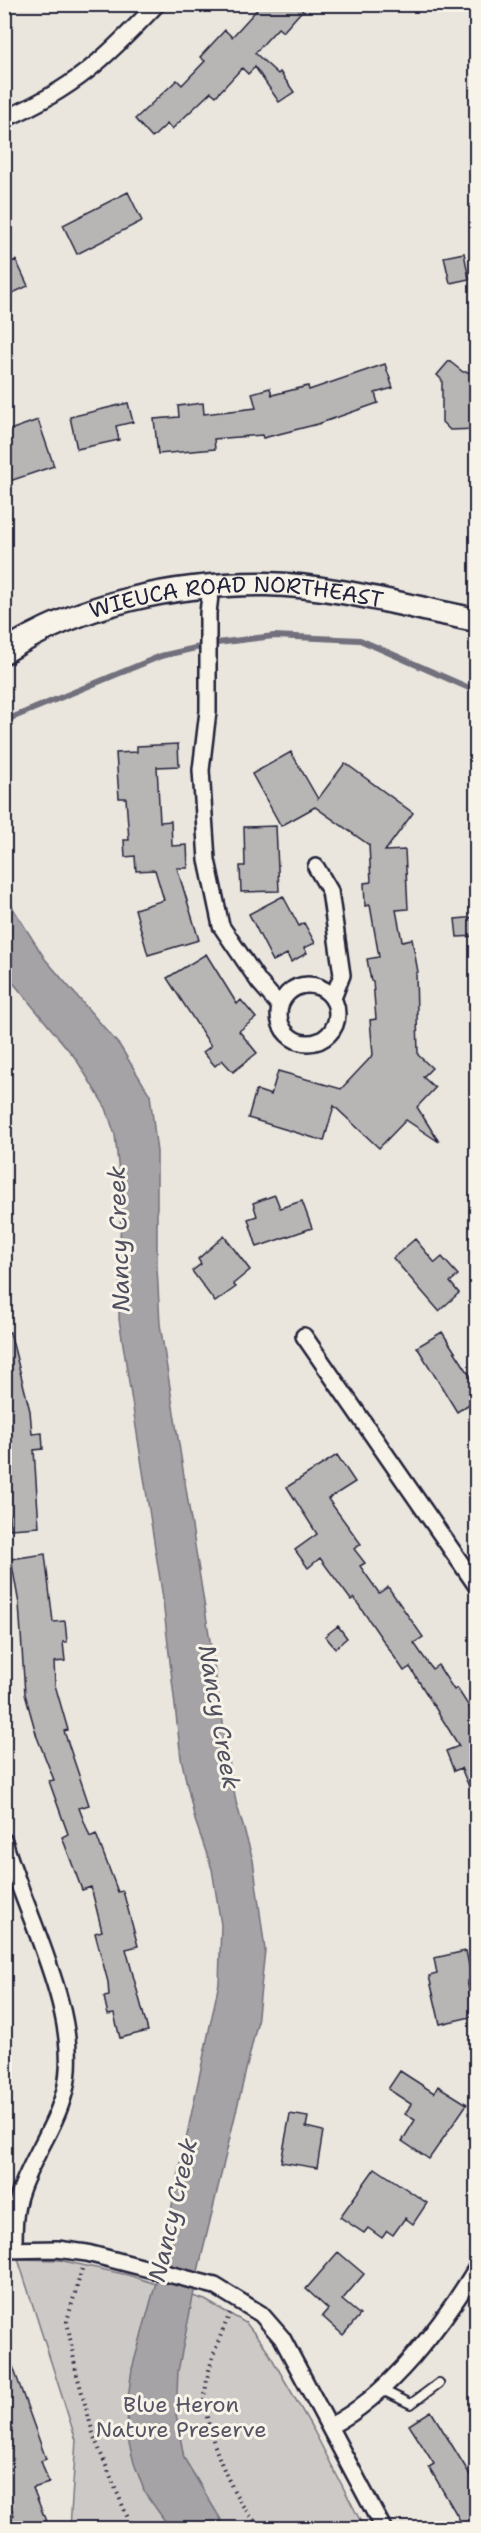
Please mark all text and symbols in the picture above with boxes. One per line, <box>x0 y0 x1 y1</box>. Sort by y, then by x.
street label: WIEUCA ROAD NORTHEAST <box>86 569 386 625</box>
water label: Nancy Creek <box>100 1165 138 1313</box>
water label: Nancy Creek <box>191 1642 248 1792</box>
water label: Nancy Creek <box>141 2135 205 2285</box>
park label: Blue Heron Nature Preserve <box>95 2390 267 2444</box>

